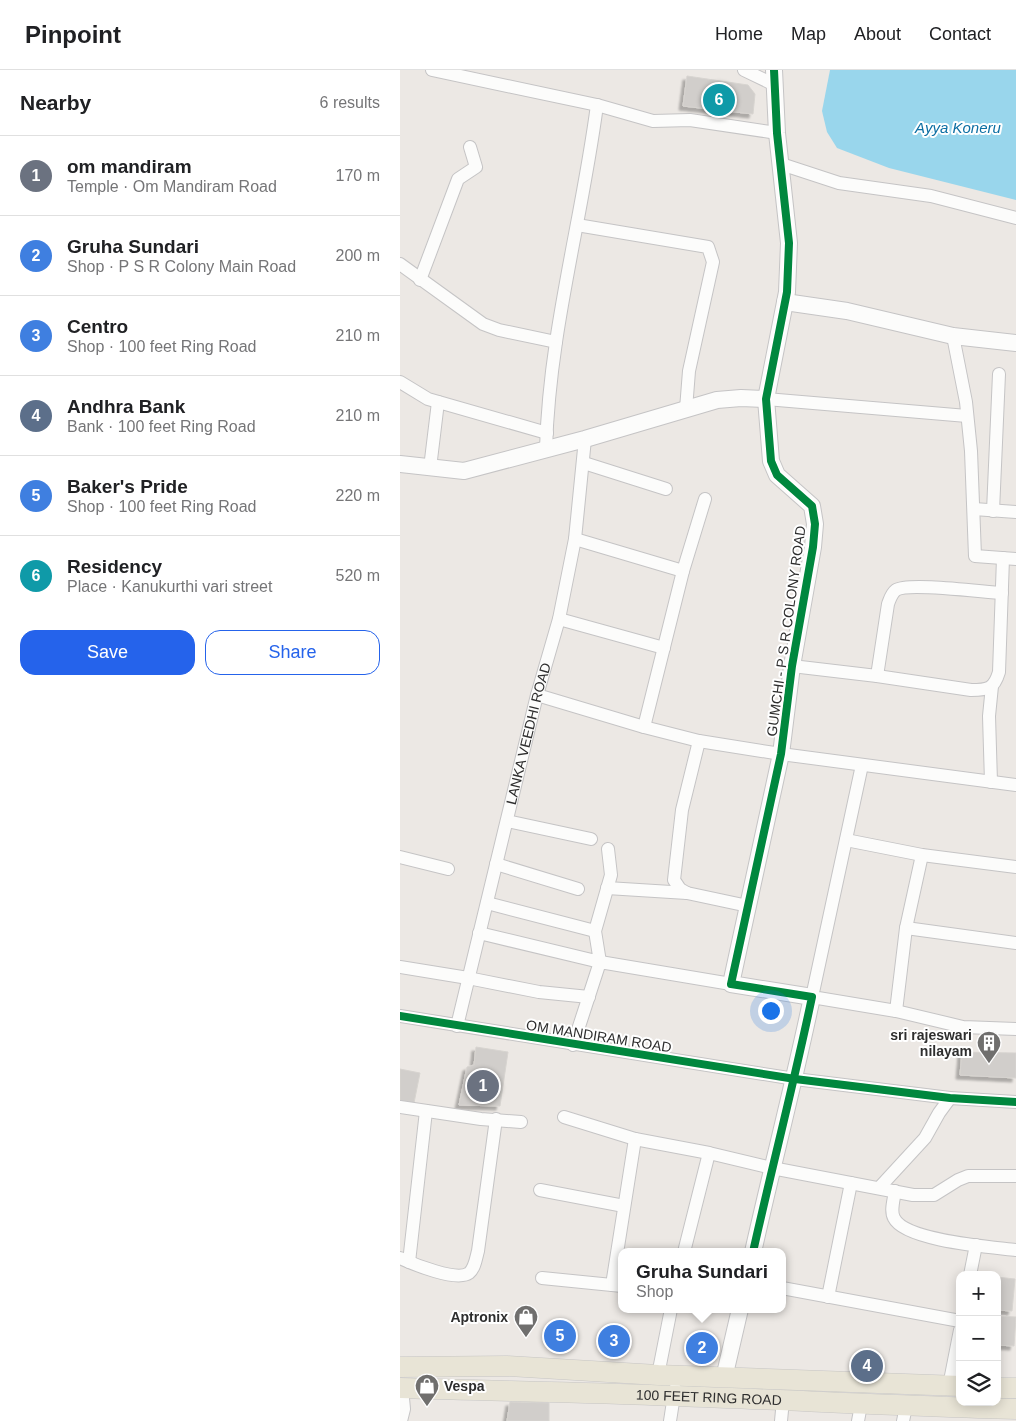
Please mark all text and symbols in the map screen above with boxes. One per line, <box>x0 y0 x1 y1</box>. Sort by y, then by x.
text: Pinpoint <box>25 21 121 48</box>
text: Home <box>715 24 763 44</box>
text: Map <box>791 24 826 44</box>
text: About <box>854 24 901 44</box>
text: Contact <box>929 24 991 44</box>
pin: 6 <box>703 81 735 119</box>
text: Nearby <box>20 91 91 114</box>
text: 6 results <box>320 94 380 111</box>
water label: Ayya Koneru <box>914 119 1002 136</box>
text: om mandiram <box>67 156 192 177</box>
text: 1 <box>32 167 40 184</box>
text: 170 m <box>336 167 380 184</box>
text: Temple · Om Mandiram Road <box>67 178 277 195</box>
text: Gruha Sundari <box>67 236 199 257</box>
text: 2 <box>32 247 40 264</box>
text: 200 m <box>336 247 380 264</box>
text: Shop · P S R Colony Main Road <box>67 258 296 275</box>
text: Centro <box>67 316 128 337</box>
text: 3 <box>32 327 40 344</box>
text: 210 m <box>336 327 380 344</box>
text: Shop · 100 feet Ring Road <box>67 338 256 355</box>
text: Andhra Bank <box>67 396 185 417</box>
text: 4 <box>32 407 40 424</box>
text: 210 m <box>336 407 380 424</box>
text: Bank · 100 feet Ring Road <box>67 418 256 435</box>
text: Baker's Pride <box>67 476 188 497</box>
text: 5 <box>32 487 40 504</box>
text: 220 m <box>336 487 380 504</box>
text: Shop · 100 feet Ring Road <box>67 498 256 515</box>
street label: GUMCHI - P S R COLONY ROAD <box>763 525 809 737</box>
text: Residency <box>67 556 162 577</box>
text: 6 <box>32 567 40 584</box>
text: 520 m <box>336 567 380 584</box>
text: Place · Kanukurthi vari street <box>67 578 272 595</box>
button: Save <box>20 630 195 675</box>
button: Share <box>205 630 380 675</box>
street label: LANKA VEEDHI ROAD <box>503 661 554 806</box>
your location <box>758 998 784 1024</box>
street label: OM MANDIRAM ROAD <box>525 1017 673 1055</box>
place label: sri rajeswari nilayam <box>890 1027 972 1059</box>
building icon: sri rajeswari nilayam <box>976 1030 1002 1064</box>
pin: 1 <box>467 1067 499 1105</box>
popup <box>618 1248 786 1313</box>
text: Gruha Sundari <box>636 1261 768 1282</box>
map controls <box>956 1271 1001 1406</box>
button: + <box>956 1271 1001 1316</box>
text: Shop <box>636 1283 673 1300</box>
shop icon: Aptronix <box>513 1304 539 1338</box>
place label: Aptronix <box>450 1309 508 1325</box>
button: − <box>956 1316 1001 1361</box>
pin: 5 <box>544 1317 576 1355</box>
pin: 3 <box>598 1322 630 1360</box>
pin: 2 <box>686 1329 718 1367</box>
pin: 4 <box>851 1347 883 1385</box>
button: layers <box>956 1361 1001 1406</box>
shop icon: Vespa <box>414 1373 440 1407</box>
place label: Vespa <box>444 1378 485 1394</box>
street label: 100 FEET RING ROAD <box>636 1386 782 1408</box>

